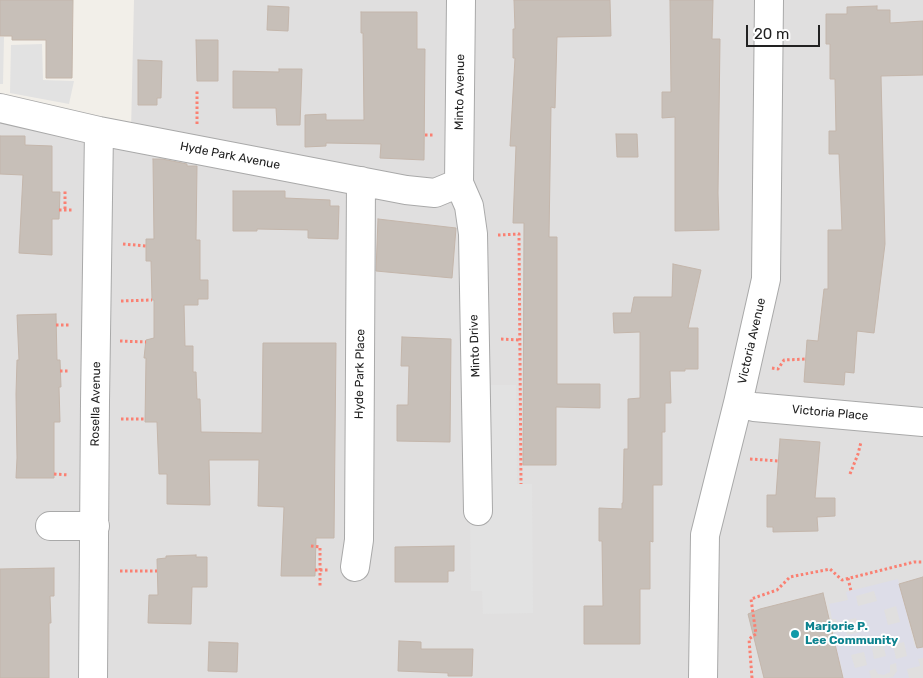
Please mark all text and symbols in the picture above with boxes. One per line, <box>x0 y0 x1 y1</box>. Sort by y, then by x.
scale bar <box>748 15 822 47</box>
text: 20 m <box>754 25 789 43</box>
street label: Minto Avenue <box>452 54 468 130</box>
street label: Hyde Park Avenue <box>179 139 281 173</box>
street label: Victoria Avenue <box>735 297 769 385</box>
street label: Minto Drive <box>467 314 483 378</box>
street label: Hyde Park Place <box>352 329 368 419</box>
street label: Rosella Avenue <box>88 361 104 447</box>
street label: Victoria Place <box>791 402 869 424</box>
place label: Marjorie P. Lee Community <box>805 620 898 648</box>
marker: Marjorie P. Lee Community <box>789 628 801 640</box>

